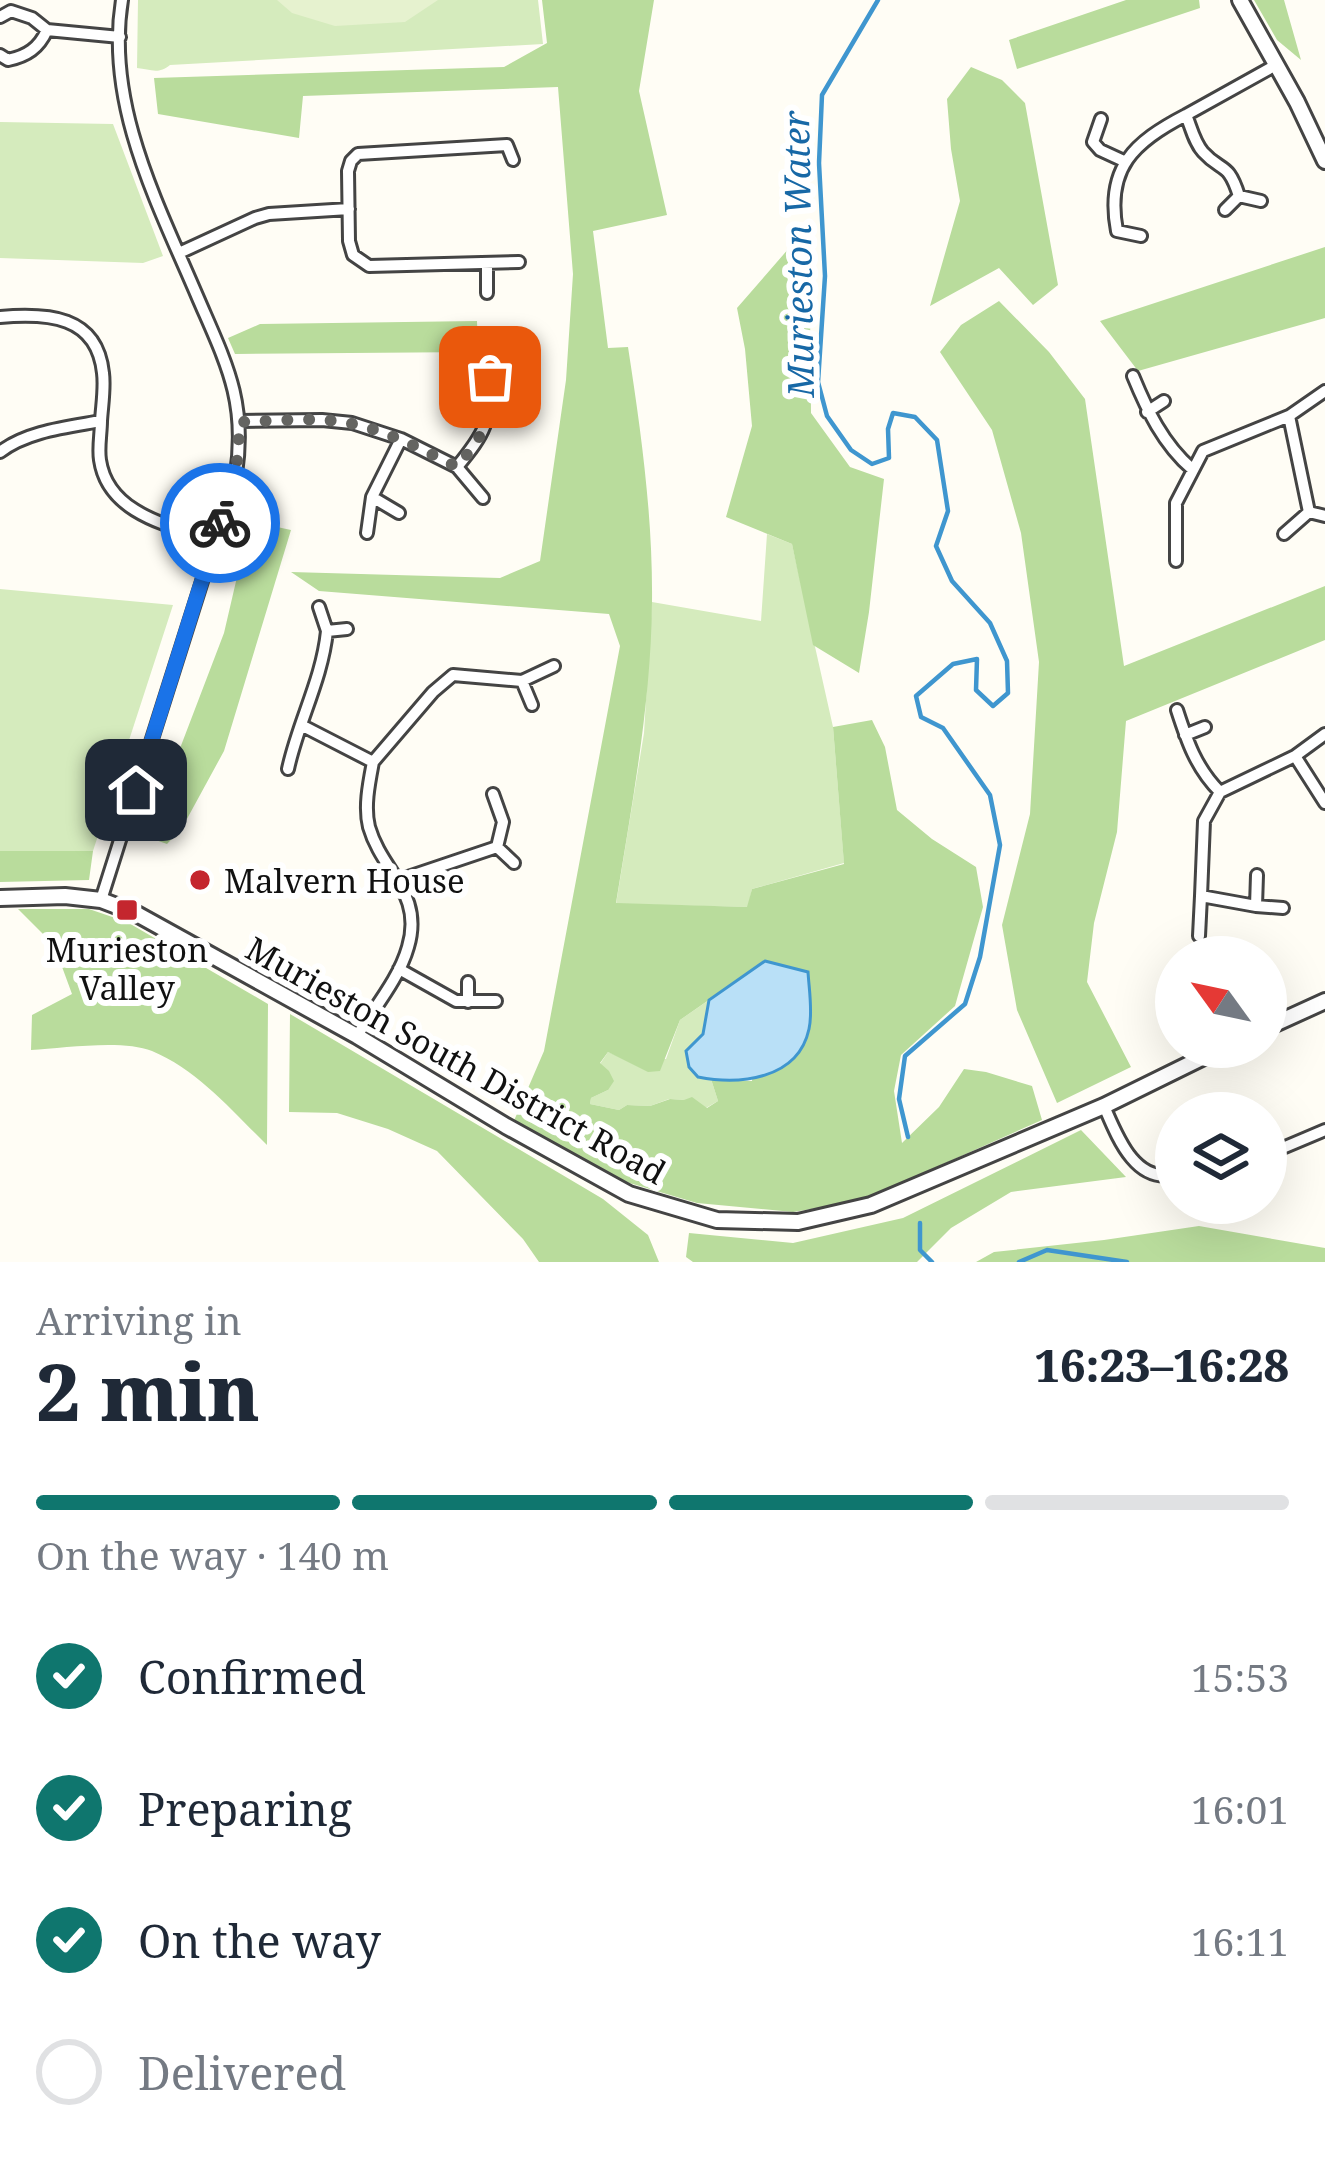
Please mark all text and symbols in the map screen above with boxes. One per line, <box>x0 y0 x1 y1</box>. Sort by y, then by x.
water label: Murieston Water <box>771 109 825 399</box>
pin <box>439 326 541 428</box>
icon: bag <box>457 344 523 410</box>
courier <box>160 463 280 583</box>
icon: bike <box>187 490 253 556</box>
pin <box>85 739 187 841</box>
icon: home <box>103 757 169 823</box>
place label: Malvern House <box>224 858 465 903</box>
marker: Malvern House <box>187 867 213 893</box>
marker: Murieston Valley <box>114 897 140 923</box>
street label: Murieston South District Road <box>238 926 674 1194</box>
place label: Murieston Valley <box>46 927 208 1010</box>
north arrow <box>1155 936 1287 1068</box>
map controls <box>1155 936 1287 1224</box>
button: layers <box>1155 1092 1287 1224</box>
text: Arriving in <box>36 1293 242 1346</box>
text: 16:23–16:28 <box>1034 1334 1289 1395</box>
text: 2 min <box>36 1338 260 1444</box>
text: On the way · 140 m <box>36 1528 389 1581</box>
icon: check <box>36 1643 102 1709</box>
text: Confirmed <box>138 1646 366 1707</box>
text: 15:53 <box>1191 1650 1289 1703</box>
icon: check <box>36 1775 102 1841</box>
text: Preparing <box>138 1778 352 1839</box>
text: 16:01 <box>1191 1782 1289 1835</box>
icon: check <box>36 1907 102 1973</box>
text: On the way <box>138 1910 381 1971</box>
text: 16:11 <box>1191 1914 1289 1967</box>
text: Delivered <box>138 2042 346 2103</box>

